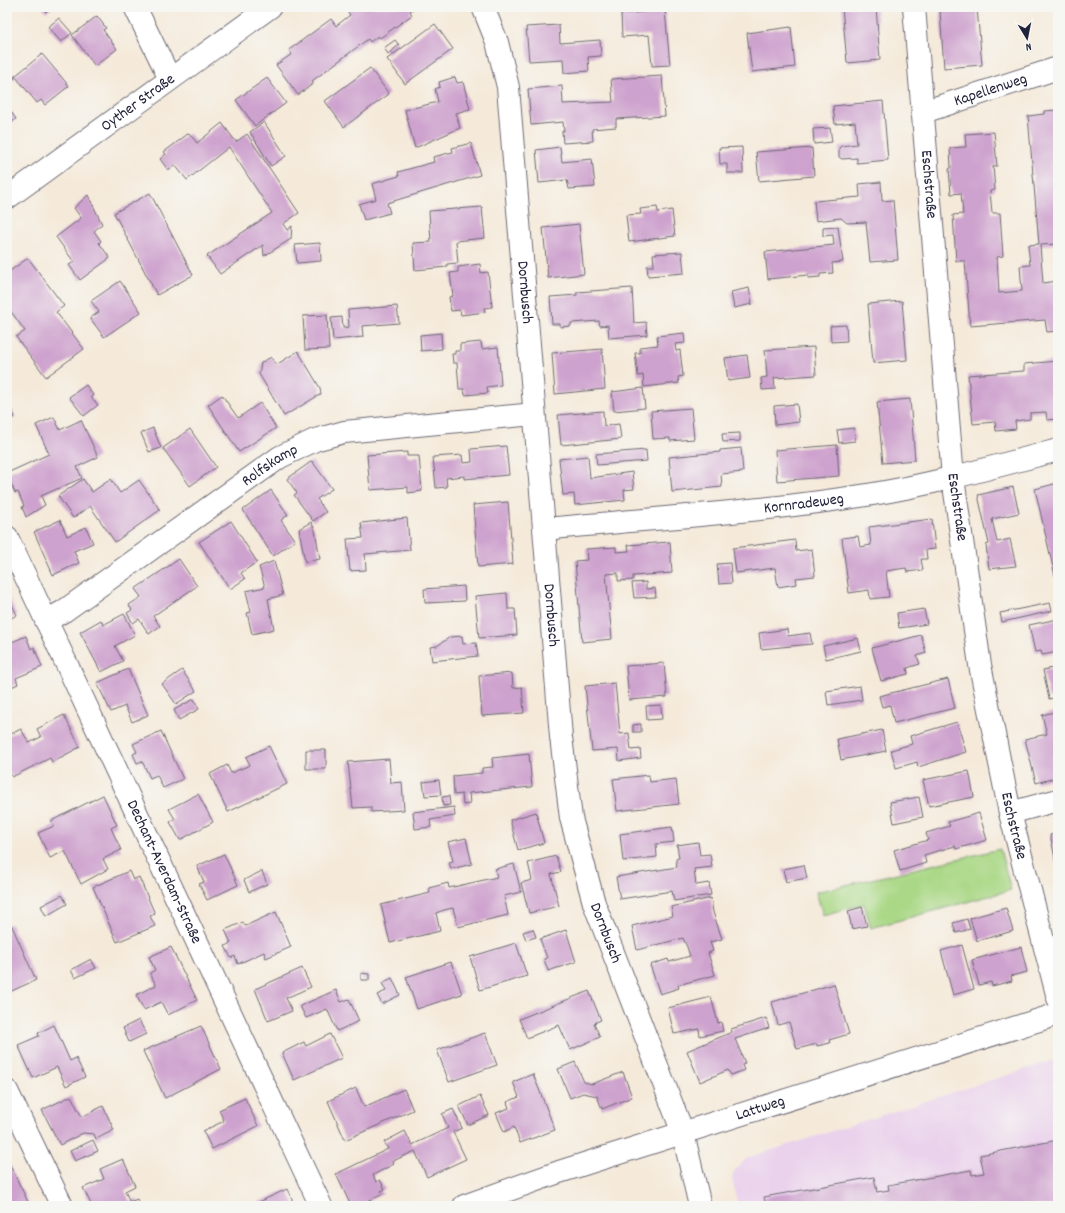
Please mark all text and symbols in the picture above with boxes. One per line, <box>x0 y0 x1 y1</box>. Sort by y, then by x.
north arrow <box>1007 18 1047 58</box>
text: N <box>1024 38 1032 54</box>
street label: Kapellenweg <box>951 67 1030 113</box>
street label: Oyther Straße <box>96 68 180 138</box>
street label: Eschstraße <box>914 149 943 219</box>
street label: Dornbusch <box>511 260 539 325</box>
street label: Rolfskamp <box>237 438 302 492</box>
street label: Eschstraße <box>941 472 973 543</box>
street label: Kornradeweg <box>763 487 845 520</box>
street label: Dornbusch <box>537 583 565 648</box>
street label: Eschstraße <box>995 790 1033 862</box>
street label: Dechant-Averdam-Straße <box>121 796 208 948</box>
street label: Dornbusch <box>583 899 628 967</box>
street label: Lattweg <box>733 1090 788 1127</box>

